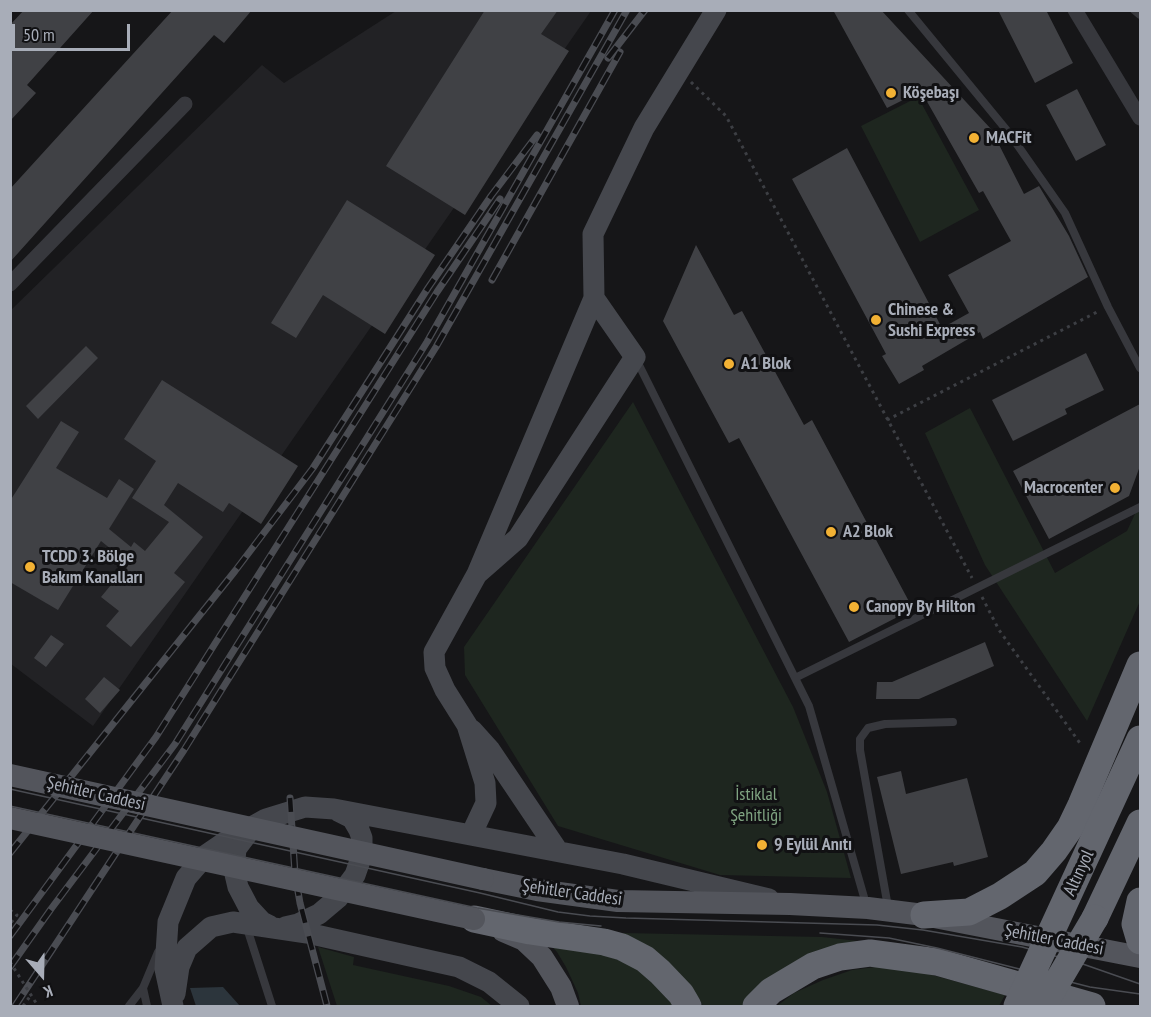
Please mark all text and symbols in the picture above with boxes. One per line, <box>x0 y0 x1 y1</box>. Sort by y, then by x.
scale bar <box>15 12 134 50</box>
text: 50 m <box>23 23 55 46</box>
place label: Köşebaşı <box>903 82 959 104</box>
marker: Köşebaşı <box>884 86 898 100</box>
place label: MACFit <box>986 127 1032 149</box>
marker: MACFit <box>967 131 981 145</box>
place label: Chinese & Sushi Express <box>888 299 975 342</box>
marker: Chinese & Sushi Express <box>869 313 883 327</box>
place label: A1 Blok <box>741 353 791 375</box>
marker: A1 Blok <box>722 357 736 371</box>
place label: Macrocenter <box>1024 477 1103 499</box>
marker: Macrocenter <box>1108 481 1122 495</box>
place label: A2 Blok <box>843 521 893 543</box>
marker: A2 Blok <box>824 525 838 539</box>
place label: TCDD 3. Bölge Bakım Kanalları <box>42 546 143 588</box>
marker: TCDD 3. Bölge Bakım Kanalları <box>23 560 37 574</box>
place label: Canopy By Hilton <box>866 596 975 618</box>
marker: Canopy By Hilton <box>847 600 861 614</box>
street label: Şehitler Caddesi <box>45 772 147 816</box>
park label: İstiklal Şehitliği <box>730 784 782 826</box>
place label: 9 Eylül Anıtı <box>774 834 852 856</box>
marker: 9 Eylül Anıtı <box>755 838 769 852</box>
street label: Altınyol <box>1059 847 1099 899</box>
street label: Şehitler Caddesi <box>521 875 623 911</box>
street label: Şehitler Caddesi <box>1003 920 1105 960</box>
north arrow <box>12 945 72 1005</box>
text: K <box>41 981 55 1003</box>

